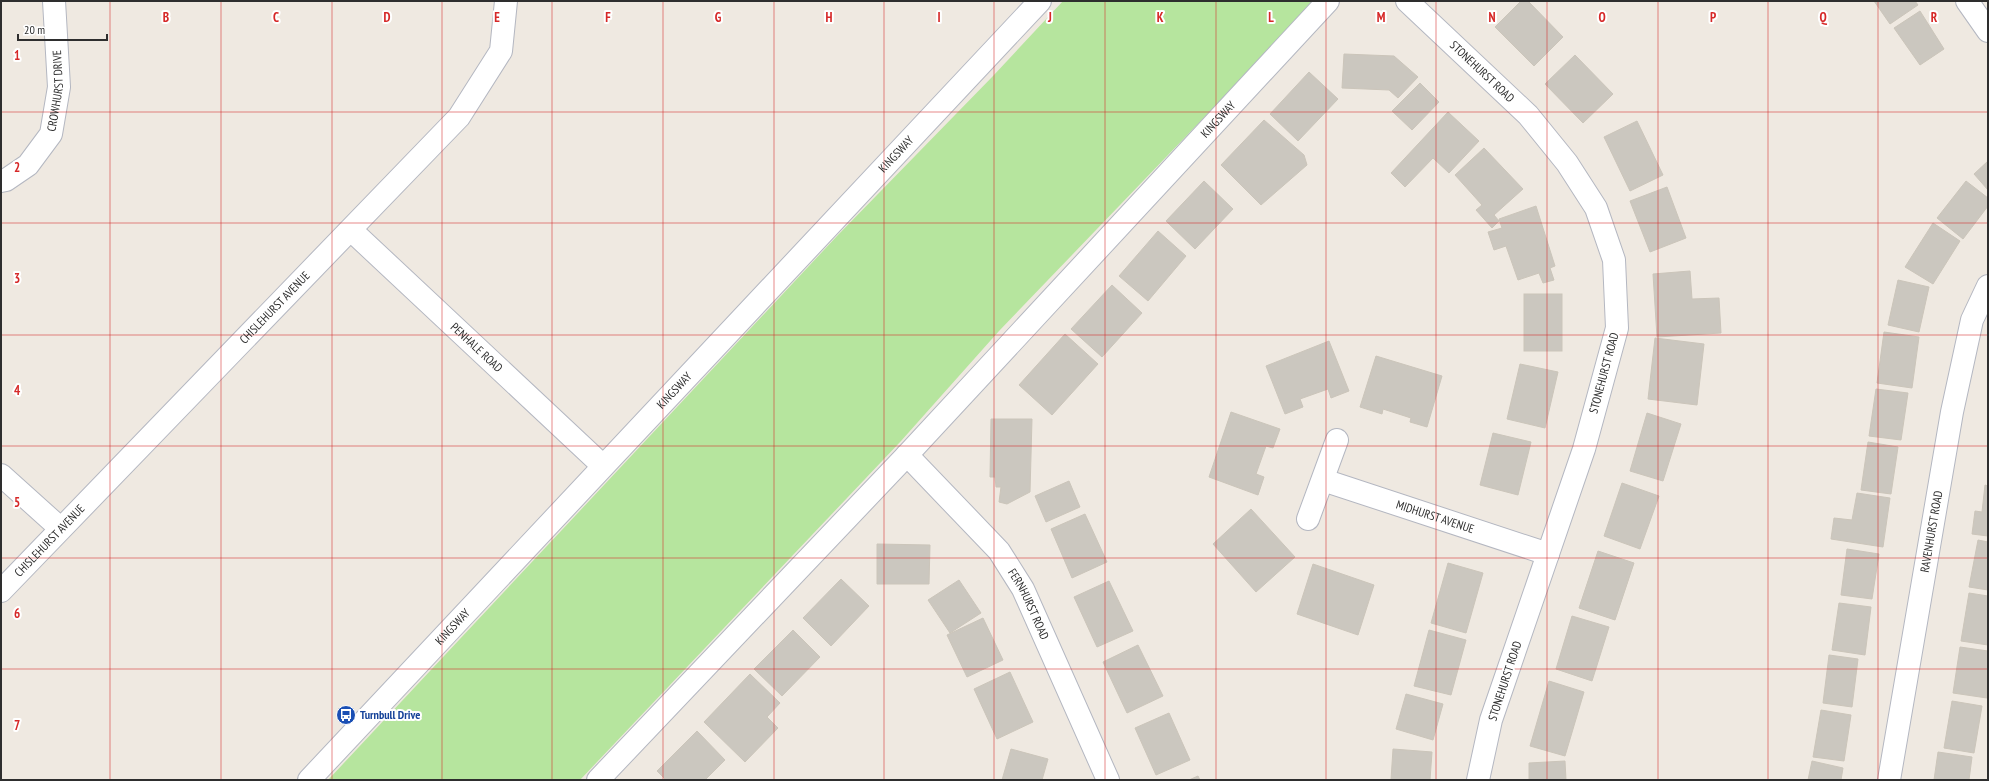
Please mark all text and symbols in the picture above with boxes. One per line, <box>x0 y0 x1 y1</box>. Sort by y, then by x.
text: B <box>163 9 169 26</box>
text: C <box>273 9 279 26</box>
text: D <box>384 9 391 26</box>
text: E <box>494 9 500 26</box>
text: F <box>605 9 611 26</box>
text: G <box>715 9 722 26</box>
text: H <box>826 9 833 26</box>
text: I <box>937 9 941 26</box>
text: J <box>1047 9 1052 26</box>
text: K <box>1157 9 1164 26</box>
text: L <box>1268 9 1274 26</box>
text: M <box>1377 9 1386 26</box>
text: N <box>1488 9 1496 26</box>
text: O <box>1598 9 1606 26</box>
text: P <box>1710 9 1716 26</box>
text: Q <box>1819 9 1827 26</box>
text: R <box>1931 9 1938 26</box>
scale bar <box>18 16 107 42</box>
text: 20 m <box>24 22 45 37</box>
street label: STONEHURST ROAD <box>1447 37 1518 105</box>
text: 1 <box>14 47 20 64</box>
street label: CROWHURST DRIVE <box>44 50 66 133</box>
street label: KINGSWAY <box>1197 97 1239 141</box>
street label: KINGSWAY <box>875 132 917 175</box>
text: 2 <box>14 159 20 176</box>
street label: CHISLEHURST AVENUE <box>236 268 313 347</box>
text: 3 <box>14 270 20 287</box>
street label: PENHALE ROAD <box>448 319 506 375</box>
street label: STONEHURST ROAD <box>1586 331 1622 415</box>
street label: KINGSWAY <box>653 369 695 412</box>
text: 4 <box>14 382 21 399</box>
street label: RAVENHURST ROAD <box>1917 489 1945 574</box>
text: 5 <box>14 494 20 511</box>
street label: MIDHURST AVENUE <box>1394 497 1476 536</box>
street label: CHISLEHURST AVENUE <box>11 501 88 580</box>
street label: FERNHURST ROAD <box>1005 566 1053 642</box>
text: 6 <box>14 605 20 622</box>
street label: KINGSWAY <box>432 605 473 648</box>
street label: STONEHURST ROAD <box>1485 639 1524 723</box>
bus stop icon: Turnbull Drive <box>335 704 357 726</box>
place label: Turnbull Drive <box>360 707 420 722</box>
text: 7 <box>14 717 20 734</box>

